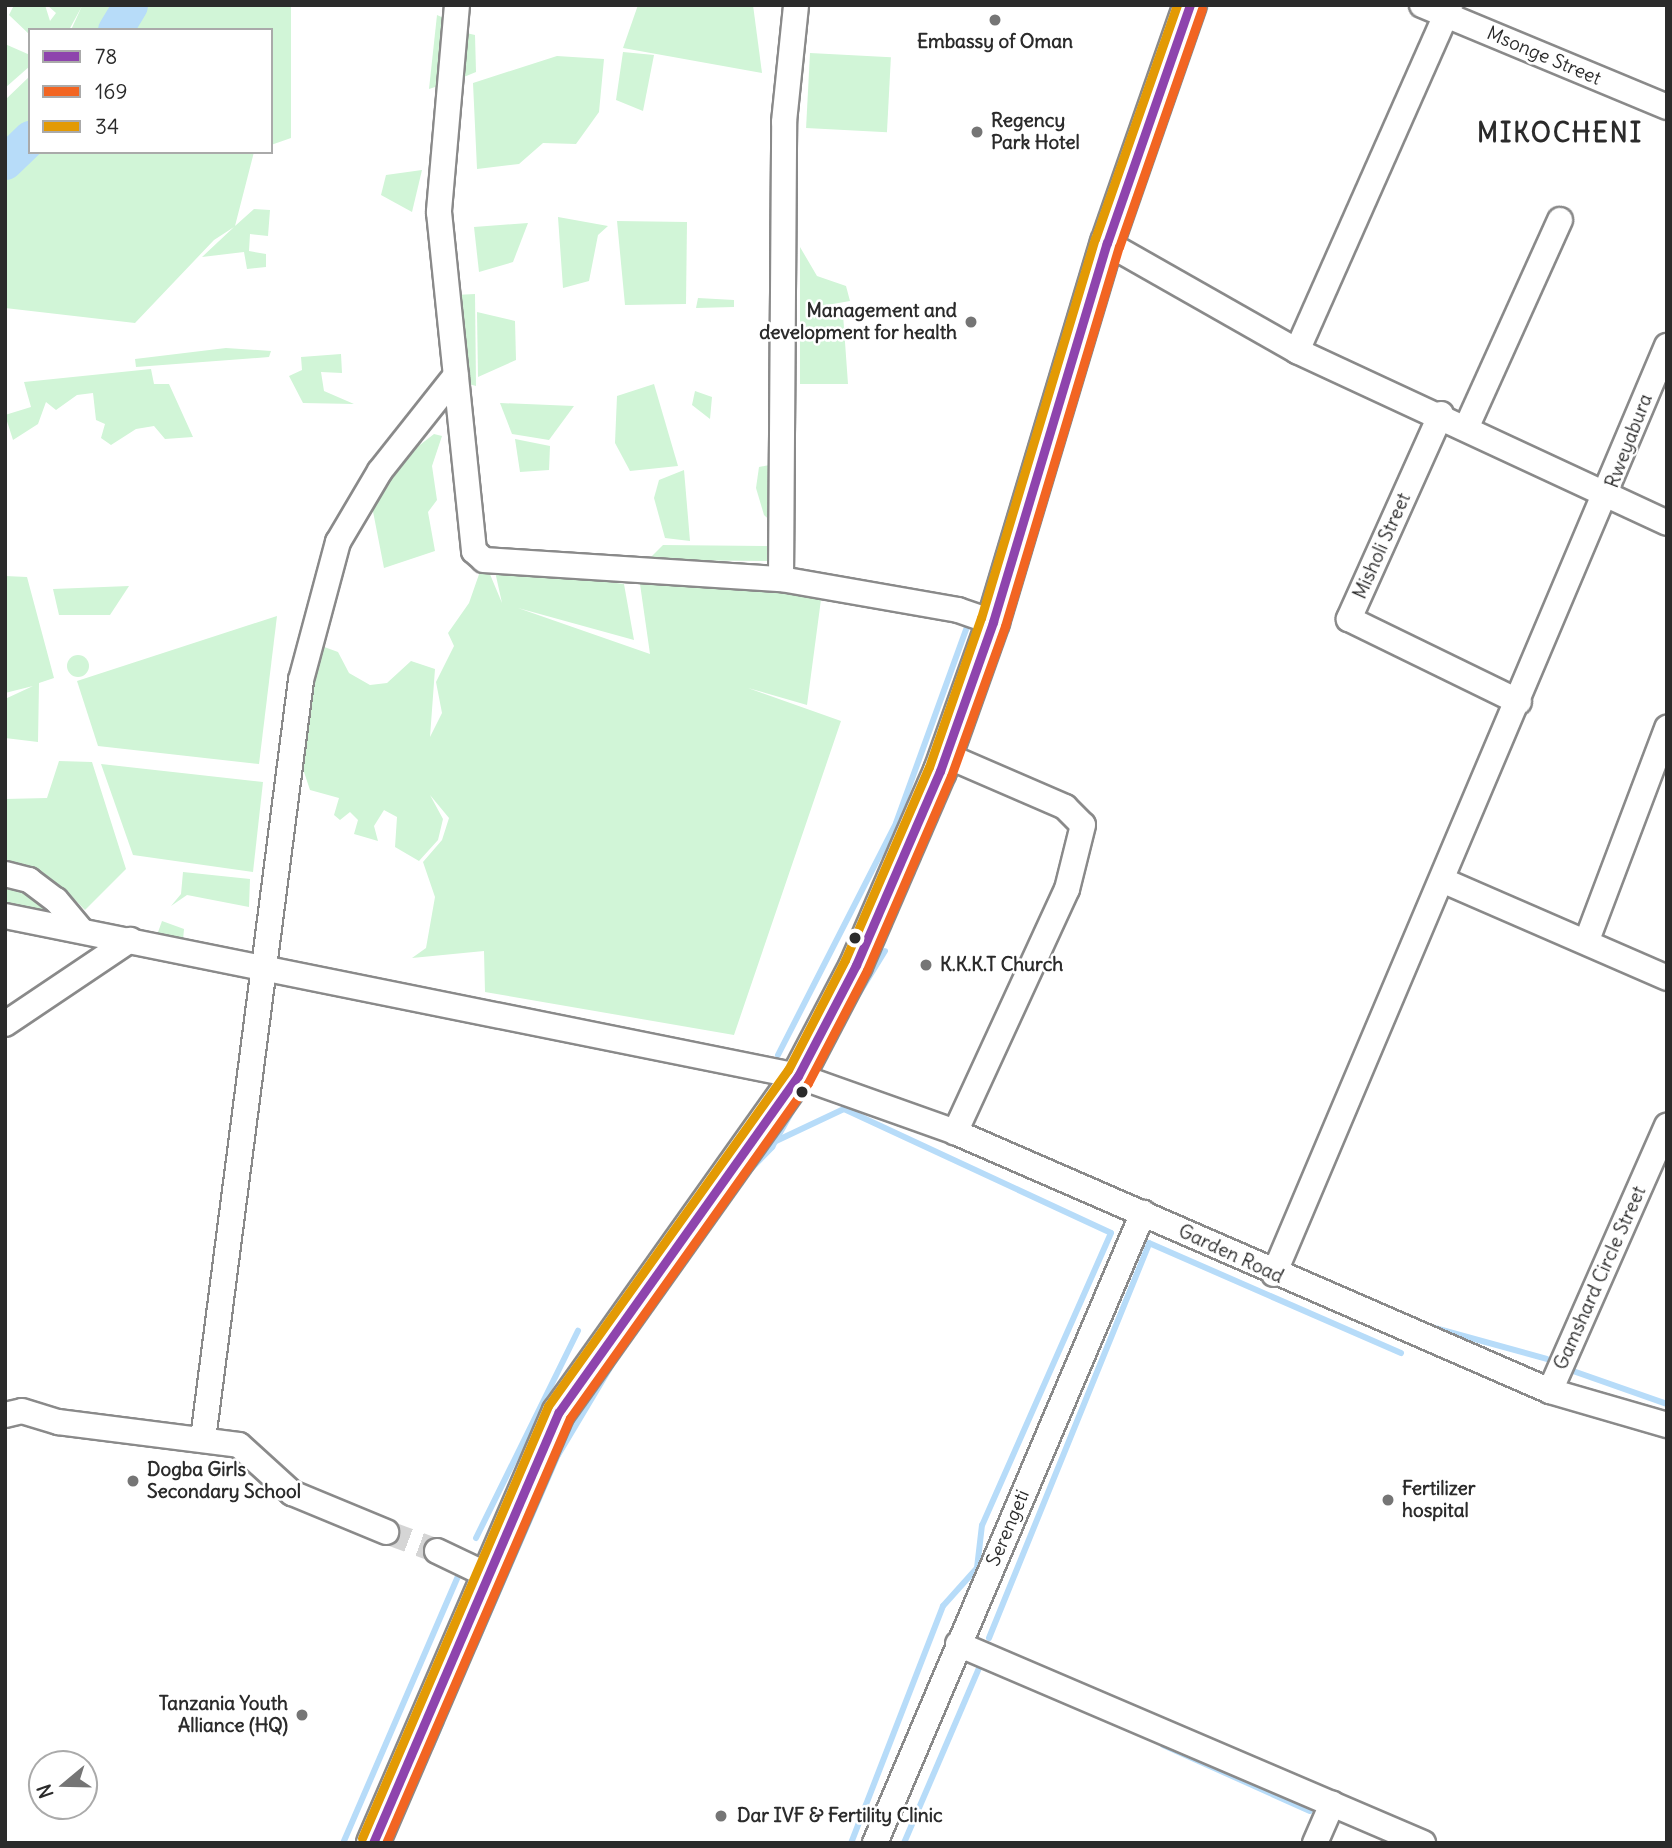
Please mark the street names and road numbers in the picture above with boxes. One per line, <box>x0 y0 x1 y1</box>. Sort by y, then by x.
street label: Msonge Street <box>1484 22 1604 90</box>
street label: Rweyabura <box>1601 391 1657 491</box>
street label: Misholi Street <box>1348 489 1416 603</box>
street label: Gamshard Circle Street <box>1549 1183 1651 1373</box>
street label: Garden Road <box>1175 1220 1287 1288</box>
street label: Serengeti <box>982 1486 1034 1570</box>

